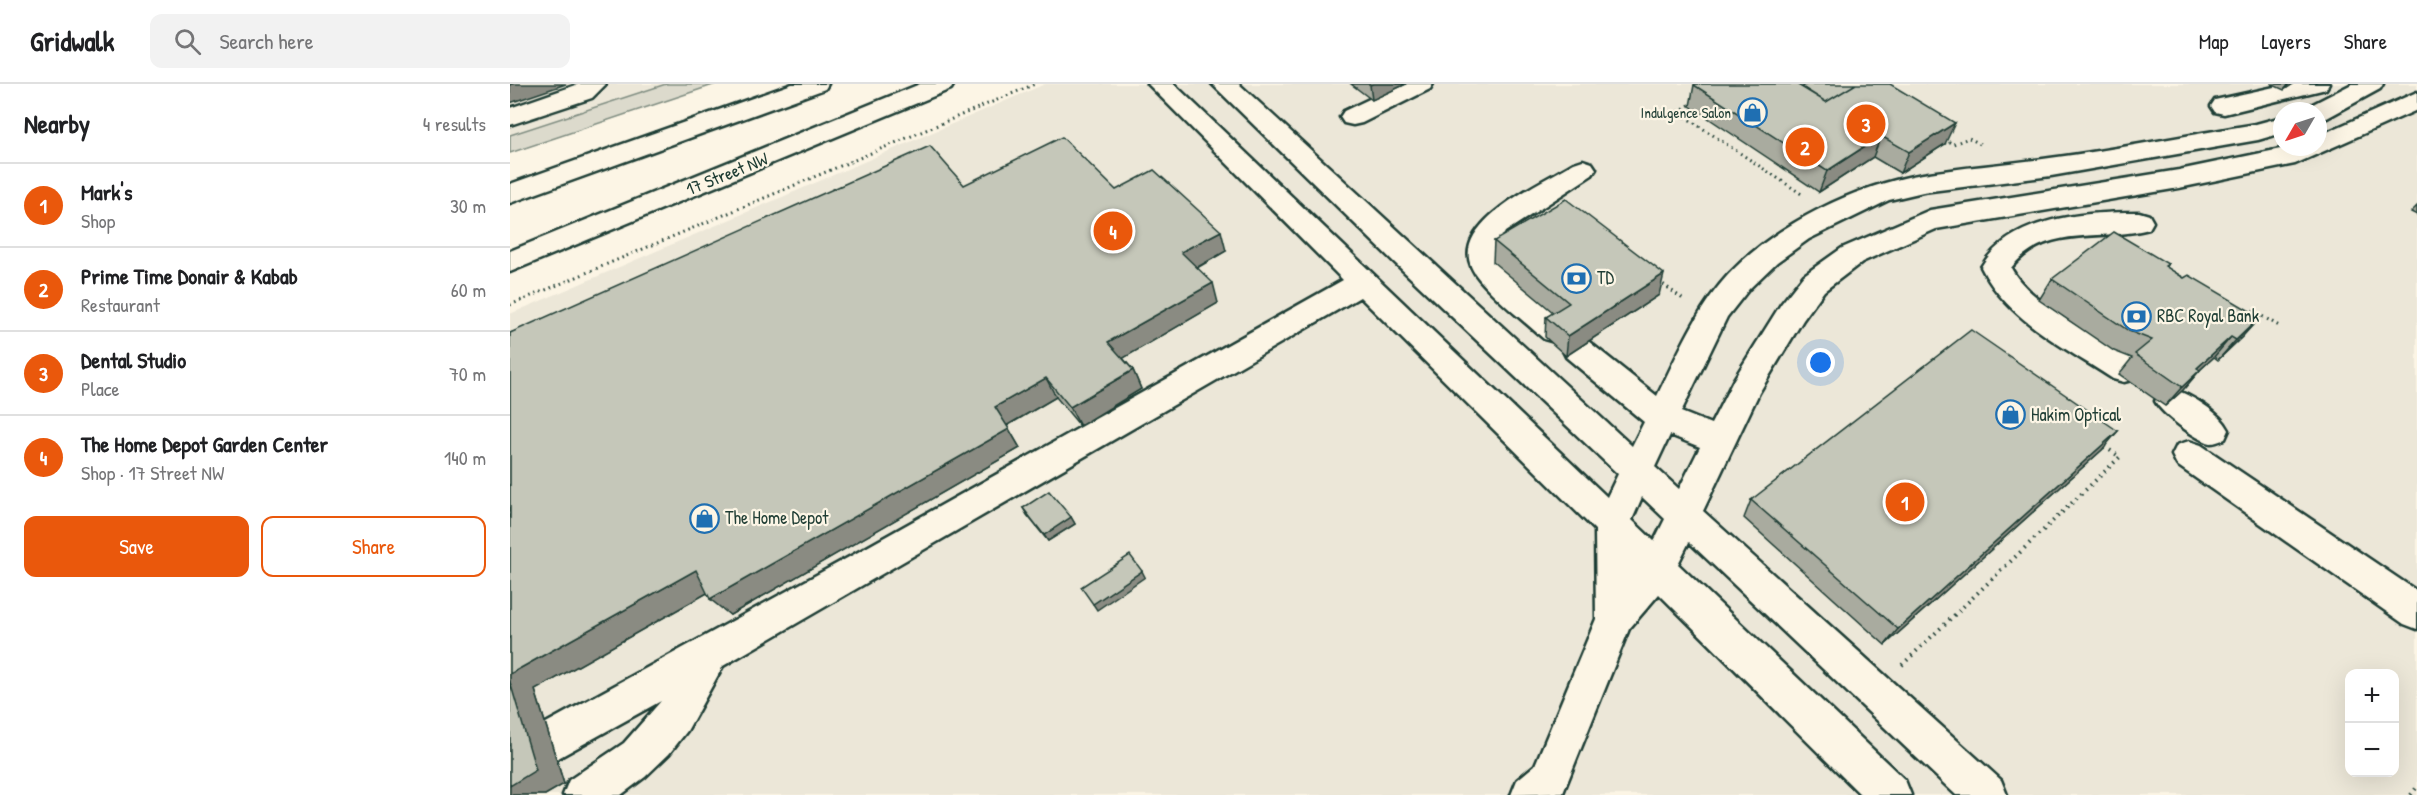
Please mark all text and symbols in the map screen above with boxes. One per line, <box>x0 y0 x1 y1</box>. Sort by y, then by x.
search box <box>150 14 570 68</box>
text: Gridwalk <box>30 22 114 60</box>
icon: search <box>171 25 204 58</box>
text: Search here <box>219 26 313 56</box>
text: Map <box>2199 27 2228 56</box>
text: Layers <box>2261 27 2311 56</box>
text: Share <box>2344 27 2387 56</box>
shop icon: Indulgence Salon <box>1736 97 1768 129</box>
place label: Indulgence Salon <box>1641 102 1731 123</box>
pin: 3 <box>1846 102 1886 147</box>
north arrow <box>2273 102 2327 156</box>
text: Nearby <box>24 106 90 141</box>
text: 4 results <box>423 110 486 137</box>
pin: 2 <box>1786 124 1824 170</box>
street label: 17 Street NW <box>682 146 772 201</box>
text: Mark's <box>81 177 132 207</box>
text: 1 <box>40 192 47 219</box>
text: 30 m <box>450 192 486 219</box>
text: Shop <box>81 207 115 234</box>
pin: 4 <box>1094 208 1132 254</box>
text: Prime Time Donair & Kabab <box>81 261 298 291</box>
bank icon: TD <box>1560 262 1592 294</box>
place label: TD <box>1597 265 1614 290</box>
text: 2 <box>39 276 48 303</box>
text: 60 m <box>451 276 486 303</box>
text: Restaurant <box>81 291 160 318</box>
bank icon: RBC Royal Bank <box>2120 300 2152 332</box>
place label: RBC Royal Bank <box>2157 303 2260 328</box>
text: Dental Studio <box>81 345 186 375</box>
your location <box>1806 348 1835 377</box>
text: 3 <box>39 360 48 387</box>
text: 70 m <box>449 360 486 387</box>
text: Place <box>81 375 120 402</box>
shop icon: Hakim Optical <box>1994 399 2026 431</box>
place label: Hakim Optical <box>2031 402 2121 427</box>
text: The Home Depot Garden Center <box>81 429 328 459</box>
text: 4 <box>40 444 47 471</box>
text: 140 m <box>444 444 486 471</box>
text: Shop · 17 Street NW <box>81 459 224 486</box>
pin: 1 <box>1886 480 1924 524</box>
shop icon: The Home Depot <box>688 502 720 534</box>
place label: The Home Depot <box>725 505 829 530</box>
button: Save <box>24 516 249 577</box>
button: Share <box>261 516 486 577</box>
map controls <box>2345 669 2399 777</box>
button: + <box>2345 669 2399 723</box>
button: − <box>2345 723 2399 777</box>

